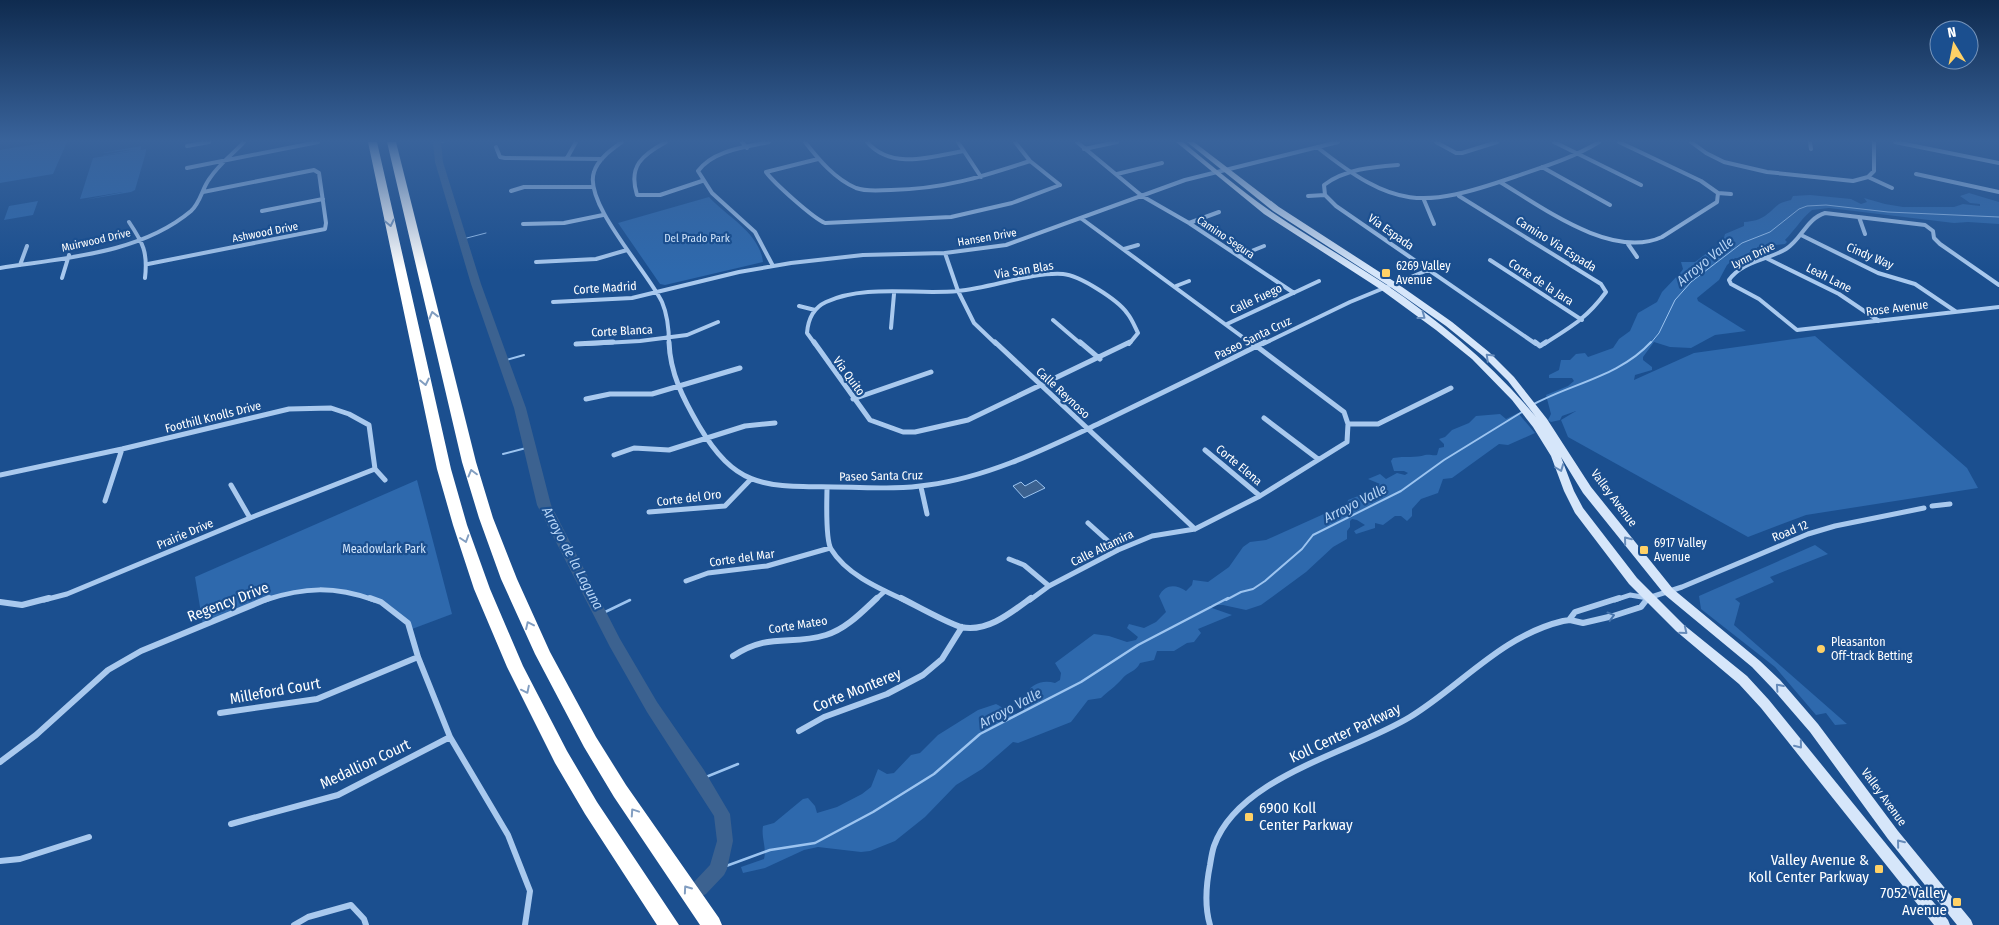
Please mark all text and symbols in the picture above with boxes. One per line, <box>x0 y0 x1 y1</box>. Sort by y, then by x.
north arrow <box>1929 20 1979 70</box>
text: N <box>1946 24 1957 42</box>
street label: Via Espada <box>1365 211 1417 253</box>
street label: Camino Segura <box>1194 213 1257 261</box>
street label: Camino Via Espada <box>1513 214 1599 275</box>
one-way arrow <box>384 219 395 228</box>
street label: Ashwood Drive <box>231 220 299 245</box>
street label: Muirwood Drive <box>60 226 132 255</box>
street label: Hansen Drive <box>957 226 1018 249</box>
park label: Del Prado Park <box>664 232 731 245</box>
water label: Arroyo Valle <box>1673 233 1738 290</box>
street label: Lynn Drive <box>1729 239 1777 271</box>
street label: Cindy Way <box>1844 240 1896 272</box>
street label: Corte de la Jara <box>1506 256 1576 308</box>
street label: Via San Blas <box>994 258 1054 282</box>
place label: 6269 Valley Avenue <box>1396 259 1451 287</box>
street label: Leah Lane <box>1804 261 1854 295</box>
marker: 6269 Valley Avenue <box>1380 267 1392 279</box>
street label: Corte Madrid <box>573 279 637 297</box>
street label: Calle Fuego <box>1228 281 1284 317</box>
street label: Rose Avenue <box>1865 297 1929 319</box>
one-way arrow <box>1416 310 1426 319</box>
one-way arrow <box>428 311 439 320</box>
street label: Paseo Santa Cruz <box>1212 313 1294 363</box>
street label: Corte Blanca <box>591 322 653 340</box>
street label: Via Quito <box>830 354 868 398</box>
one-way arrow <box>1486 354 1495 363</box>
street label: Calle Reynoso <box>1033 365 1093 421</box>
one-way arrow <box>419 378 430 386</box>
street label: Foothill Knolls Drive <box>163 398 263 436</box>
street label: Corte Elena <box>1213 442 1265 488</box>
one-way arrow <box>1554 463 1564 471</box>
street label: Valley Avenue <box>1588 467 1640 529</box>
street label: Paseo Santa Cruz <box>839 468 923 484</box>
one-way arrow <box>467 470 477 478</box>
water label: Arroyo Valle <box>1320 480 1390 527</box>
street label: Corte del Oro <box>656 487 722 509</box>
water label: Arroyo de la Laguna <box>538 503 607 613</box>
street label: Prairie Drive <box>155 516 215 552</box>
street label: Road 12 <box>1770 517 1810 545</box>
street label: Calle Altamira <box>1068 527 1136 569</box>
one-way arrow <box>459 535 469 543</box>
place label: 6917 Valley Avenue <box>1654 536 1707 564</box>
one-way arrow <box>1623 537 1632 546</box>
park label: Meadowlark Park <box>342 542 426 556</box>
marker: 6917 Valley Avenue <box>1638 544 1650 556</box>
street label: Corte del Mar <box>708 546 776 570</box>
street label: Regency Drive <box>185 578 271 626</box>
one-way arrow <box>1607 611 1615 622</box>
street label: Corte Mateo <box>768 613 828 637</box>
one-way arrow <box>525 621 536 630</box>
one-way arrow <box>1678 626 1687 634</box>
place label: Pleasanton Off-track Betting <box>1831 635 1913 663</box>
marker: Pleasanton Off-track Betting <box>1815 643 1827 655</box>
street label: Corte Monterey <box>810 664 904 716</box>
street label: Milleford Court <box>228 674 322 708</box>
one-way arrow <box>1776 684 1785 693</box>
one-way arrow <box>520 685 530 694</box>
water label: Arroyo Valle <box>975 685 1045 732</box>
street label: Koll Center Parkway <box>1287 699 1404 767</box>
street label: Medallion Court <box>317 735 413 793</box>
one-way arrow <box>1793 740 1802 749</box>
street label: Valley Avenue <box>1858 765 1910 829</box>
place label: 6900 Koll Center Parkway <box>1259 799 1353 834</box>
one-way arrow <box>631 809 640 818</box>
marker: 6900 Koll Center Parkway <box>1243 811 1255 823</box>
one-way arrow <box>1896 840 1905 849</box>
place label: Valley Avenue & Koll Center Parkway <box>1748 851 1869 886</box>
marker: Valley Avenue & Koll Center Parkway <box>1873 863 1885 875</box>
place label: 7052 Valley Avenue <box>1880 884 1947 919</box>
one-way arrow <box>684 886 692 895</box>
marker: 7052 Valley Avenue <box>1951 896 1963 908</box>

